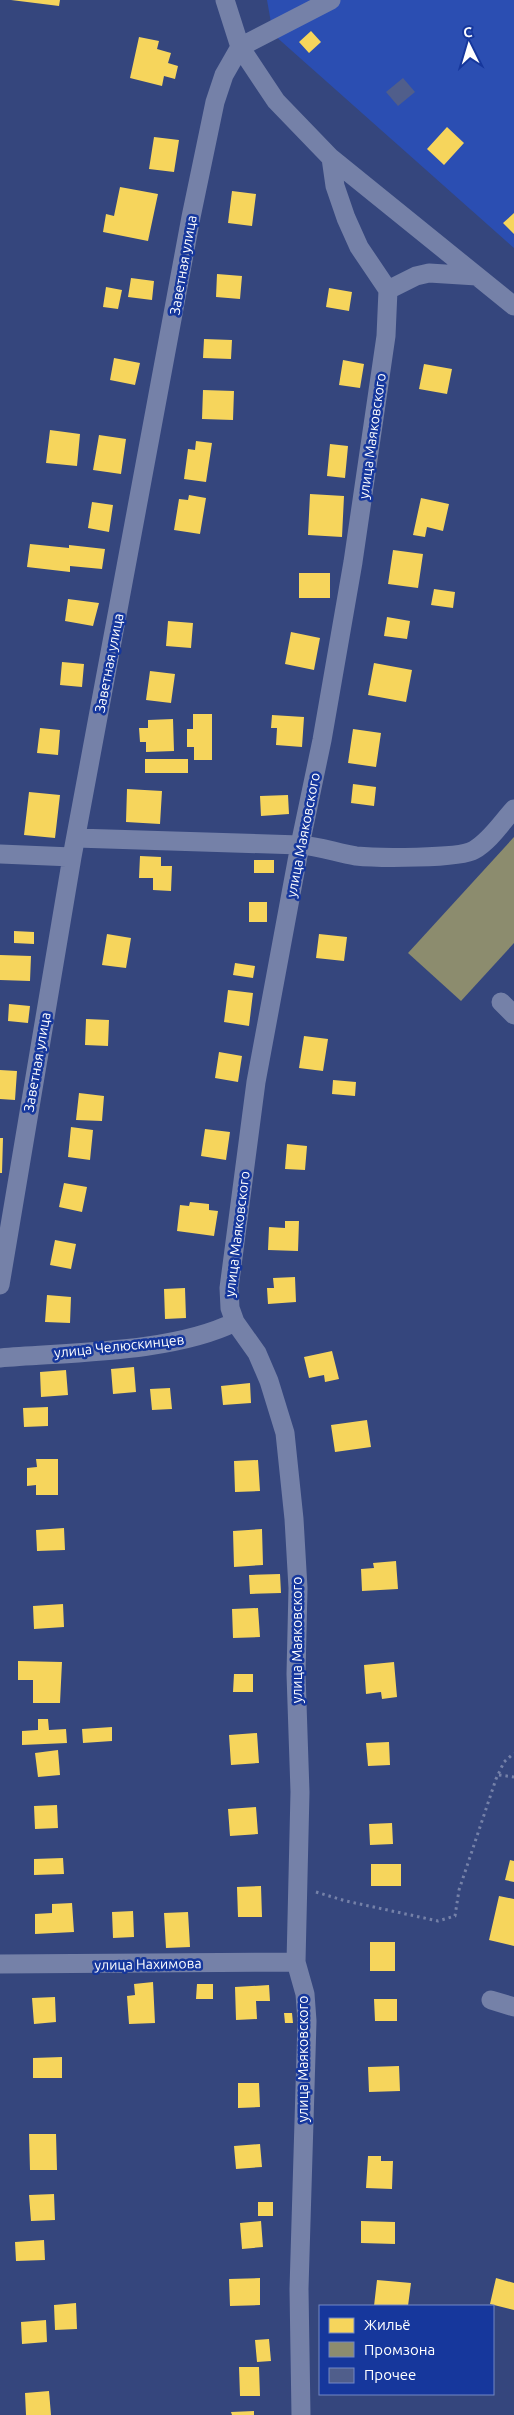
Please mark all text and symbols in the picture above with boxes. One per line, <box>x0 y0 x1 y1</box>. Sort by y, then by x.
north arrow <box>444 20 494 70</box>
text: С <box>463 24 473 40</box>
street label: Заветная улица <box>166 214 200 316</box>
street label: улица Маяковского <box>355 372 389 500</box>
street label: Заветная улица <box>91 612 127 714</box>
street label: улица Маяковского <box>283 771 323 899</box>
street label: Заветная улица <box>20 1011 54 1113</box>
street label: улица Маяковского <box>221 1170 253 1298</box>
street label: улица Челюскинцев <box>53 1331 185 1361</box>
street label: улица Маяковского <box>289 1577 305 1703</box>
street label: улица Нахимова <box>94 1955 202 1973</box>
street label: улица Маяковского <box>295 1996 311 2122</box>
legend <box>319 2305 494 2395</box>
text: Жильё <box>364 2316 411 2333</box>
text: Промзона <box>364 2341 435 2358</box>
text: Прочее <box>364 2366 416 2383</box>

